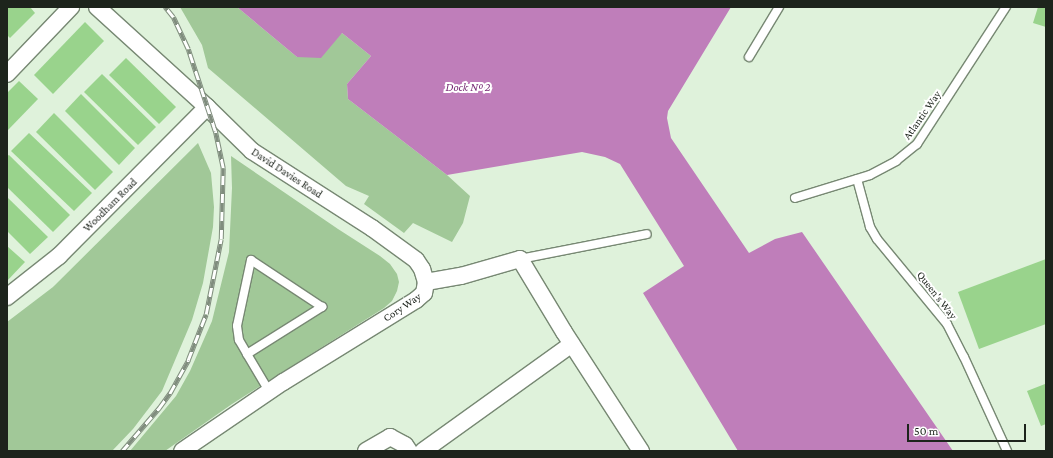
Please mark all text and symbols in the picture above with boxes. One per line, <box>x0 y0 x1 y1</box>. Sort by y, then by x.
water label: Dock Nº 2 <box>446 81 490 95</box>
street label: Atlantic Way <box>900 88 944 142</box>
street label: David Davies Road <box>249 145 325 201</box>
street label: Woodham Road <box>80 175 140 235</box>
street label: Queen's Way <box>914 268 960 322</box>
street label: Cory Way <box>381 290 423 324</box>
scale bar <box>909 416 1028 442</box>
text: 50 m <box>914 424 938 438</box>

